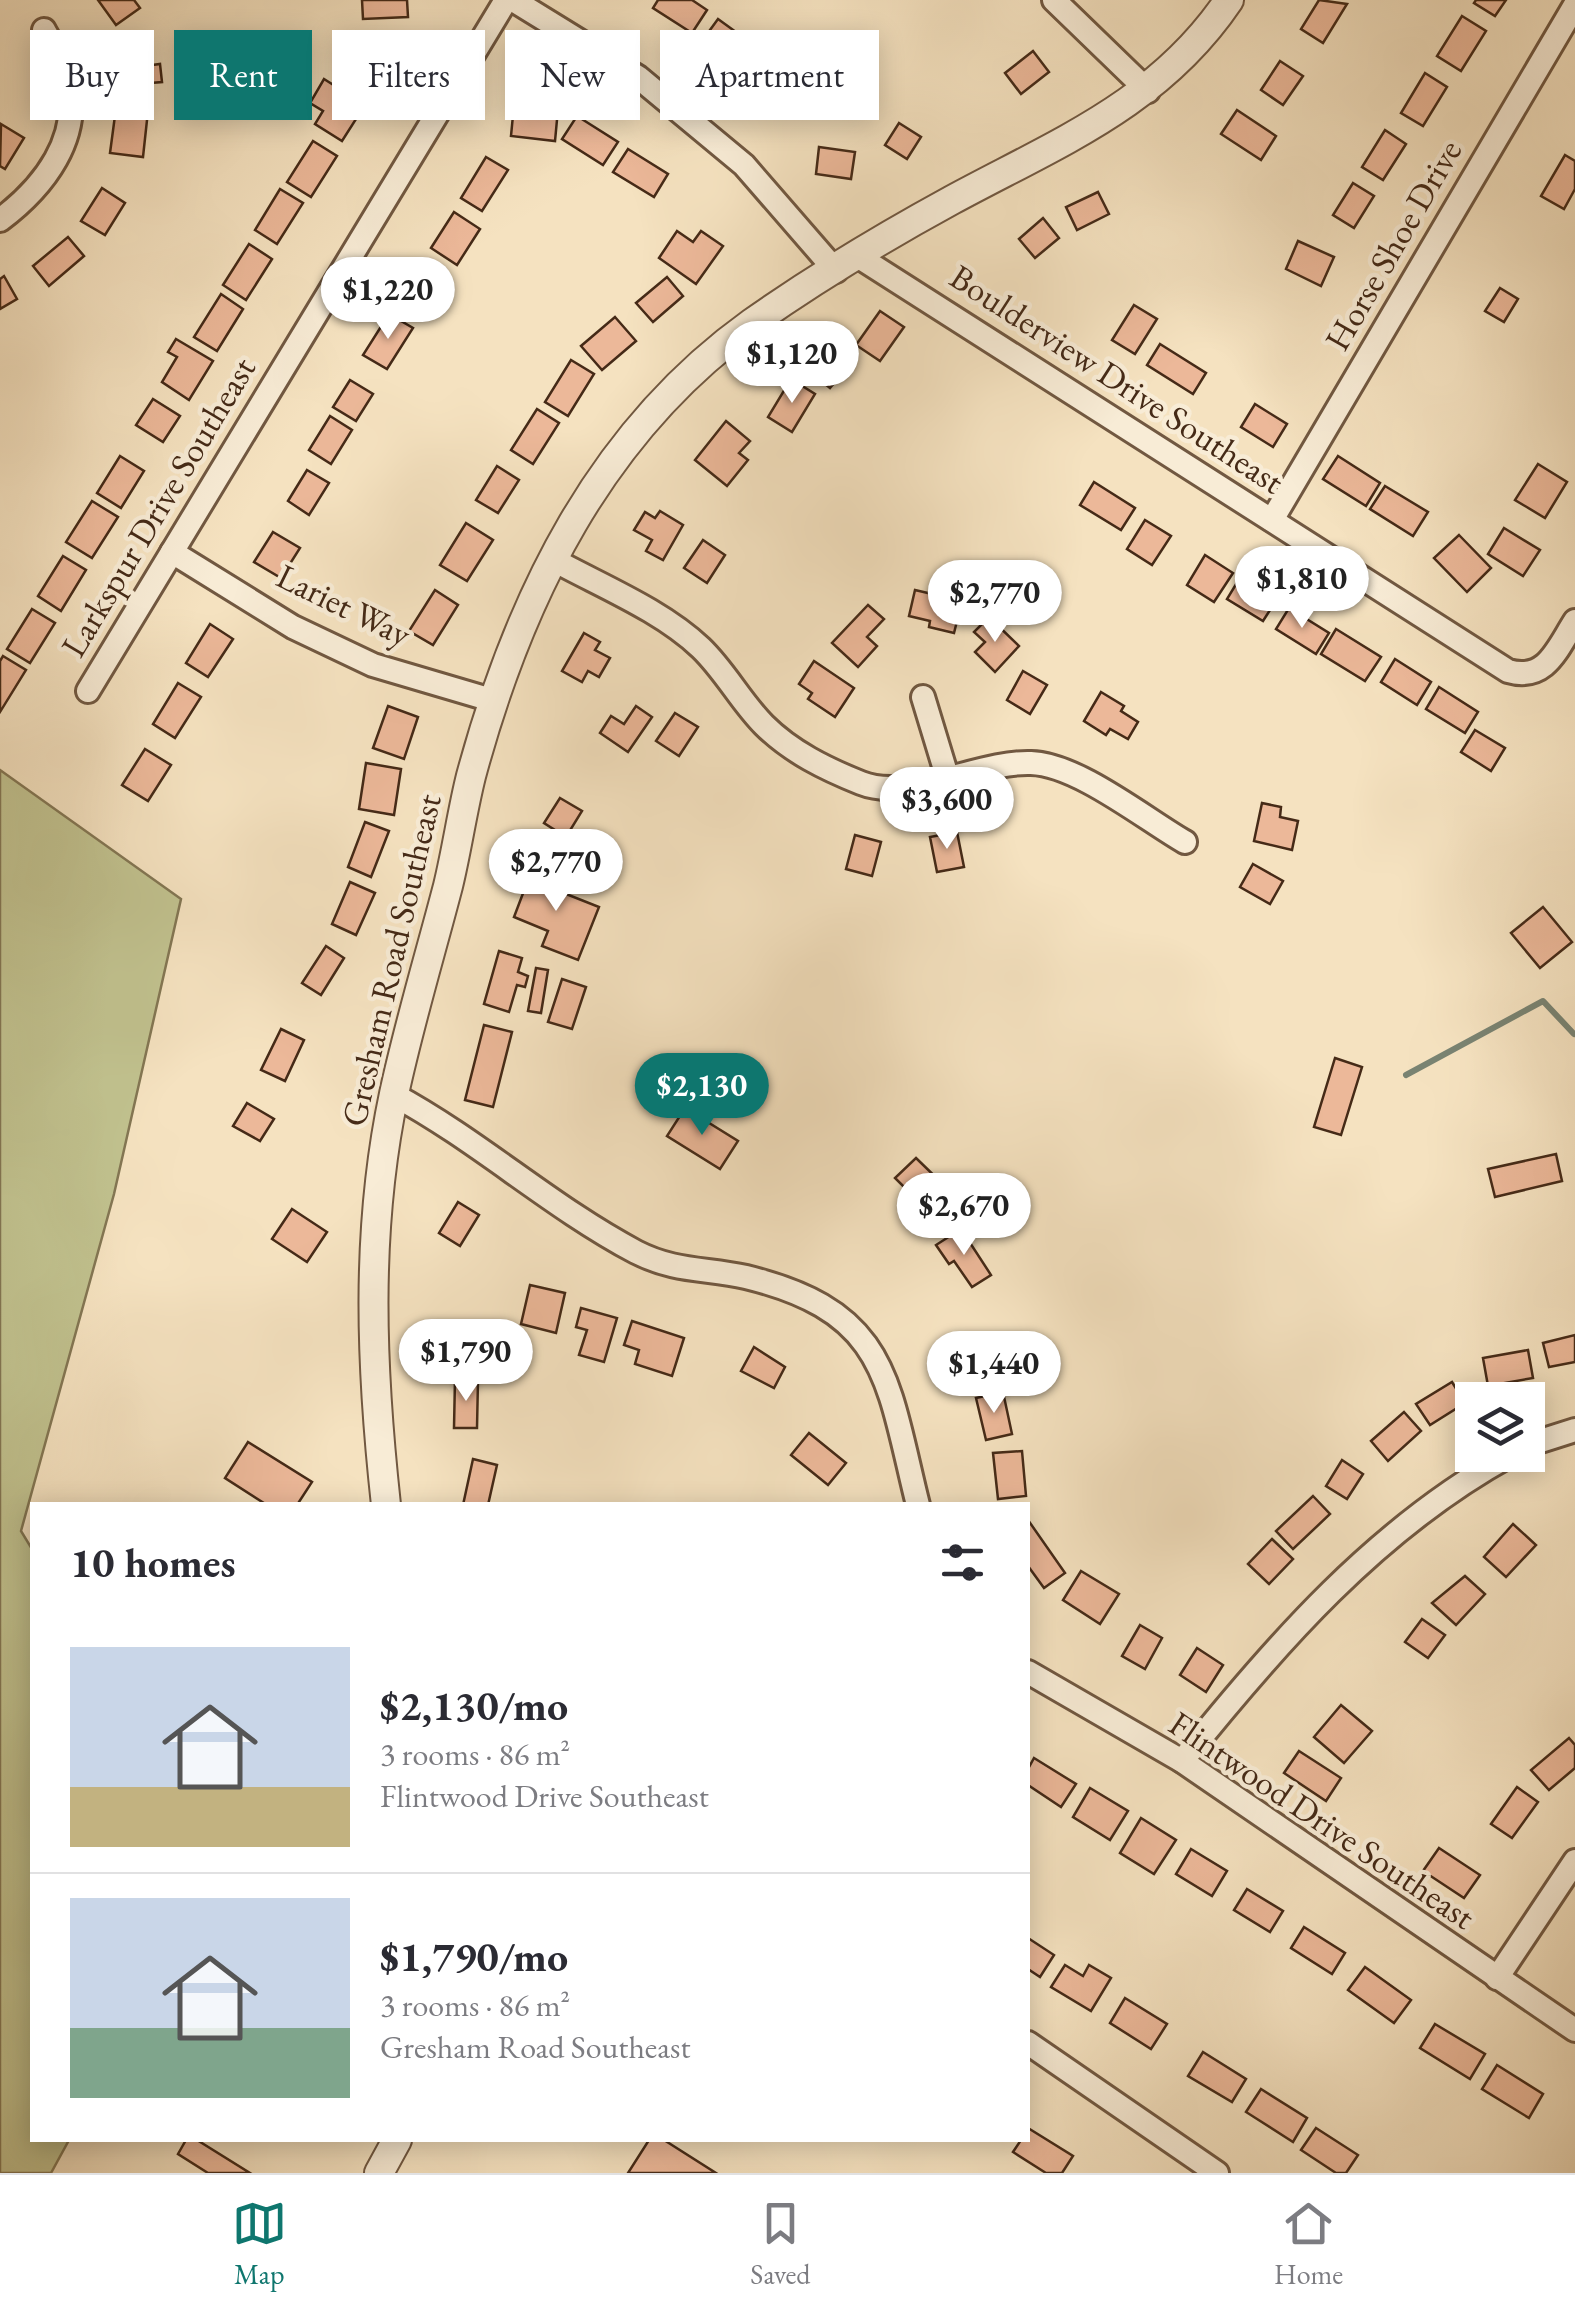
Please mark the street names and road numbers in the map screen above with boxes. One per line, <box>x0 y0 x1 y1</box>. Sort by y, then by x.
street label: Horse Shoe Drive <box>1314 131 1471 358</box>
street label: Boulderview Drive Southeast <box>942 254 1293 503</box>
street label: Larkspur Drive Southeast <box>50 349 265 665</box>
street label: Lariet Way <box>270 553 419 657</box>
street label: Gresham Road Southeast <box>330 789 451 1130</box>
street label: Flintwood Drive Southeast <box>1161 1700 1484 1939</box>

